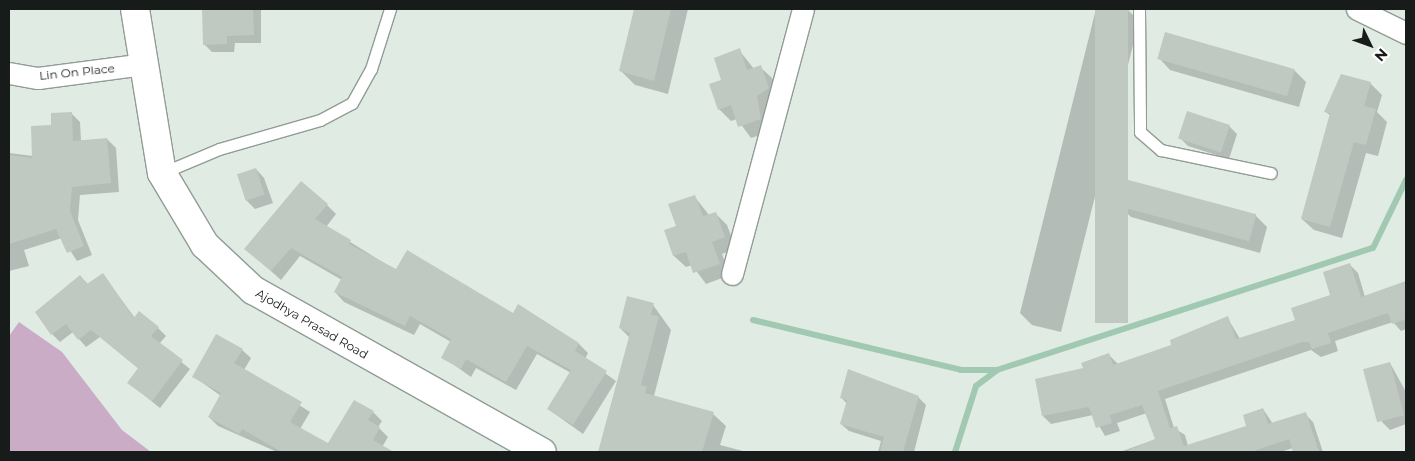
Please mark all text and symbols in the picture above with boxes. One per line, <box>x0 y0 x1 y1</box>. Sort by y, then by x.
north arrow <box>1345 20 1395 70</box>
text: N <box>1371 45 1392 65</box>
street label: Lin On Place <box>39 61 115 83</box>
street label: Ajodhya Prasad Road <box>253 286 371 362</box>

